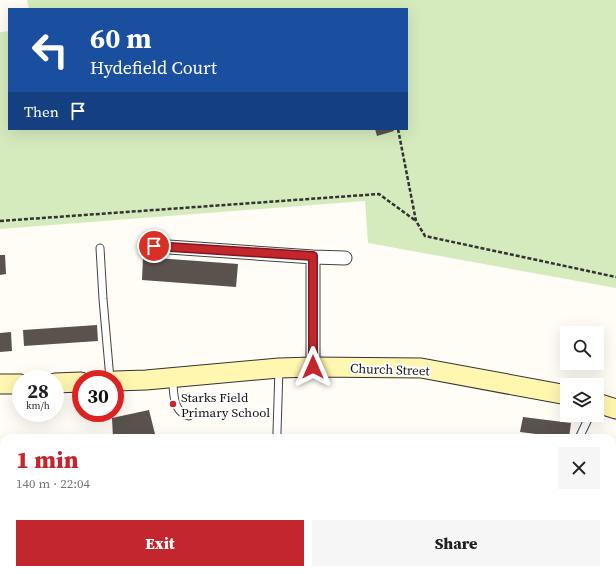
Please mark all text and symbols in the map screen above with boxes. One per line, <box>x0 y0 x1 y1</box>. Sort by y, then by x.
text: 60 m <box>90 19 152 57</box>
icon: left <box>24 24 76 76</box>
text: Hydefield Court <box>90 55 217 80</box>
icon: arrive <box>67 100 89 122</box>
text: Then <box>24 101 59 122</box>
pin <box>137 229 171 263</box>
icon: arrive <box>143 235 165 257</box>
map controls <box>560 326 604 422</box>
button: search <box>560 326 604 370</box>
position arrow <box>292 346 334 388</box>
street label: Church Street <box>350 360 431 379</box>
speed limit sign: 30 <box>72 370 124 422</box>
text: 28 <box>27 377 49 405</box>
button: layers <box>560 378 604 422</box>
place label: Starks Field Primary School <box>181 389 270 421</box>
text: km/h <box>26 399 50 412</box>
marker: Starks Field Primary School <box>168 399 178 409</box>
text: 1 min <box>16 443 79 476</box>
button: close <box>558 447 600 489</box>
text: 140 m · 22:04 <box>16 475 90 492</box>
button: Exit <box>16 520 304 566</box>
button: Share <box>312 520 600 566</box>

